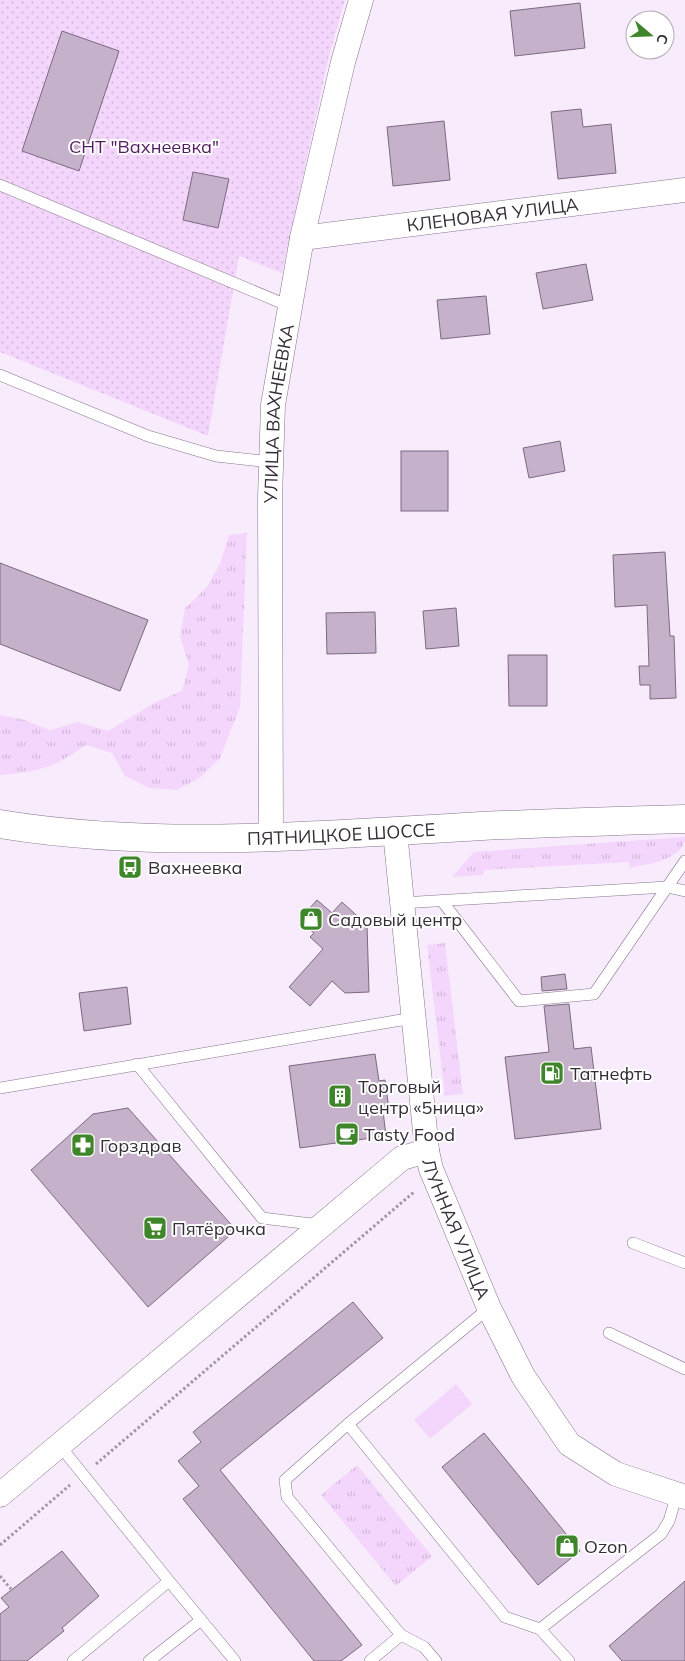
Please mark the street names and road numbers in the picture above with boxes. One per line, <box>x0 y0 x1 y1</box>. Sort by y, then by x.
street label: КЛЕНОВАЯ УЛИЦА <box>405 192 580 236</box>
street label: УЛИЦА ВАХНЕЕВКА <box>258 322 298 505</box>
street label: ПЯТНИЦКОЕ ШОССЕ <box>247 817 436 849</box>
street label: ЛУННАЯ УЛИЦА <box>418 1157 496 1303</box>

